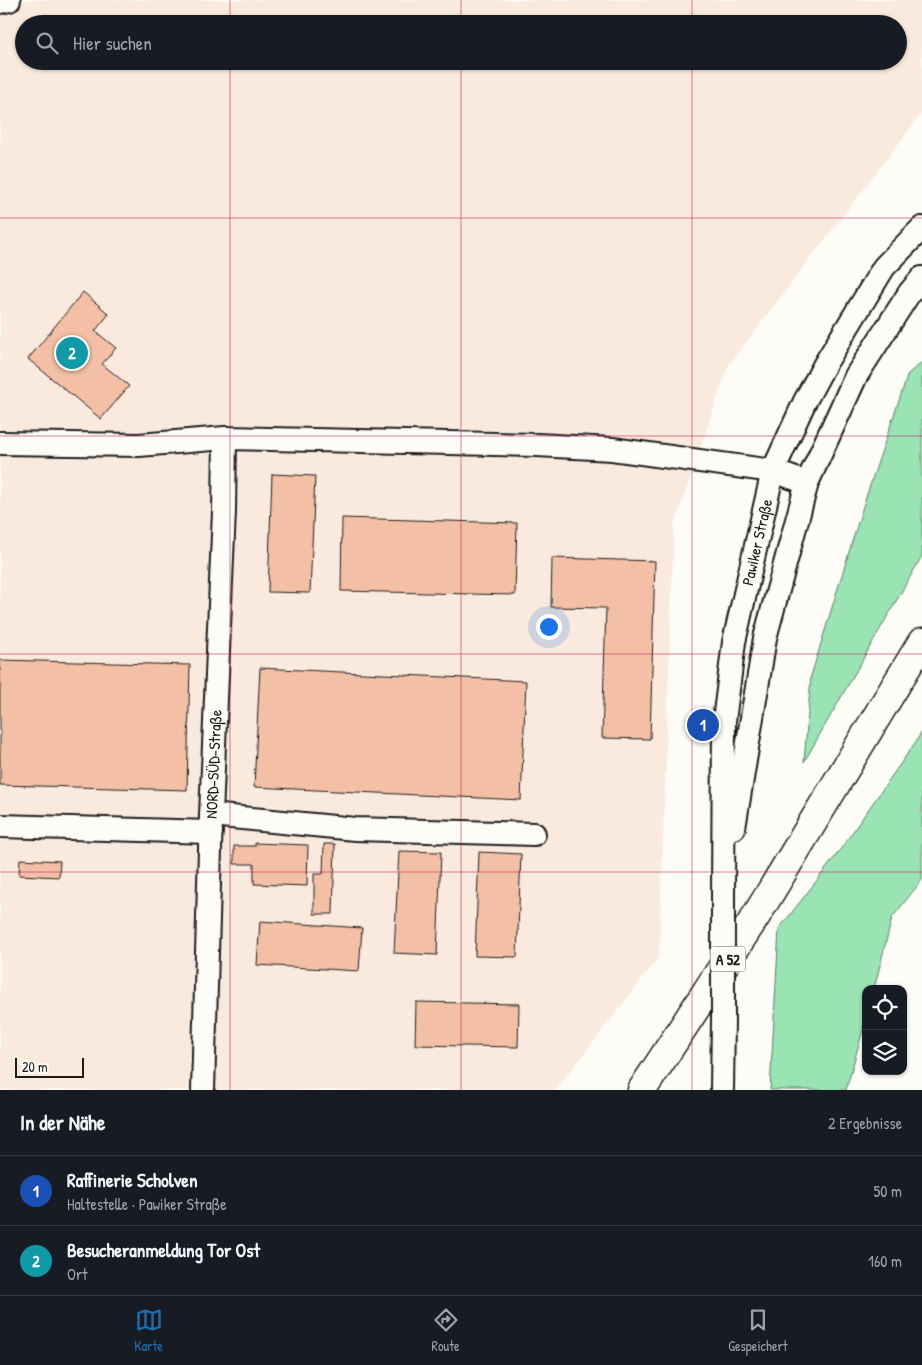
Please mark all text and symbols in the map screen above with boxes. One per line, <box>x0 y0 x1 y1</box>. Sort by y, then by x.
search box <box>15 15 907 70</box>
icon: search <box>33 29 61 57</box>
text: Hier suchen <box>73 30 152 56</box>
pin: 2 <box>56 334 88 372</box>
street label: Pawiker Straße <box>736 496 777 588</box>
your location <box>536 614 562 640</box>
pin: 1 <box>687 706 719 744</box>
street label: NORD-SÜD-Straße <box>200 709 227 819</box>
road number: A 52 <box>710 946 746 972</box>
map controls <box>862 985 907 1075</box>
button: locate <box>862 985 907 1030</box>
button: layers <box>862 1030 907 1075</box>
scale bar <box>15 1055 84 1078</box>
text: 20 m <box>22 1057 48 1076</box>
text: In der Nähe <box>20 1108 105 1137</box>
text: 2 Ergebnisse <box>828 1112 902 1134</box>
text: Raffinerie Scholven <box>67 1167 198 1193</box>
text: 1 <box>33 1180 39 1202</box>
text: 50 m <box>874 1180 902 1202</box>
text: Haltestelle · Pawiker Straße <box>67 1193 227 1215</box>
text: Besucheranmeldung Tor Ost <box>67 1237 260 1263</box>
text: 2 <box>32 1250 40 1272</box>
text: 160 m <box>868 1250 902 1272</box>
text: Ort <box>67 1263 88 1285</box>
tab: Karte <box>134 1306 163 1355</box>
tab: Route <box>432 1306 460 1355</box>
tab: Gespeichert <box>728 1306 788 1355</box>

